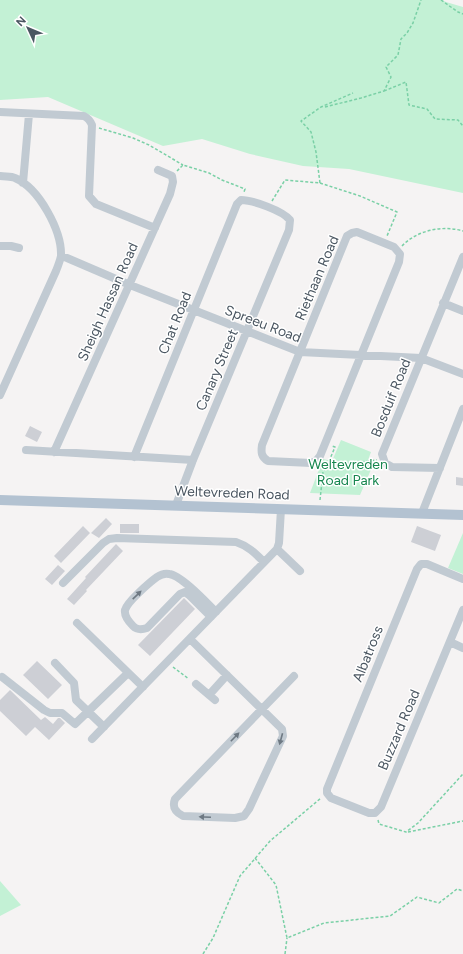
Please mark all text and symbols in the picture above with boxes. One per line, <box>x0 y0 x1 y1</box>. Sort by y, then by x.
north arrow <box>8 8 48 48</box>
text: N <box>14 14 29 29</box>
street label: Riethaan Road <box>291 233 343 323</box>
street label: Sheigh Hassan Road <box>74 240 142 364</box>
street label: Chat Road <box>155 289 195 357</box>
street label: Spreeu Road <box>222 302 304 346</box>
street label: Canary Street <box>192 327 242 413</box>
street label: Bosduif Road <box>368 356 414 440</box>
park label: Weltevreden Road Park <box>308 456 388 489</box>
street label: Weltevreden Road <box>174 482 290 504</box>
one-way arrow <box>132 591 142 600</box>
street label: Albatross <box>349 623 387 685</box>
street label: Buzzard Road <box>374 687 424 773</box>
one-way arrow <box>230 732 240 742</box>
one-way arrow <box>278 733 284 745</box>
one-way arrow <box>199 813 211 820</box>

